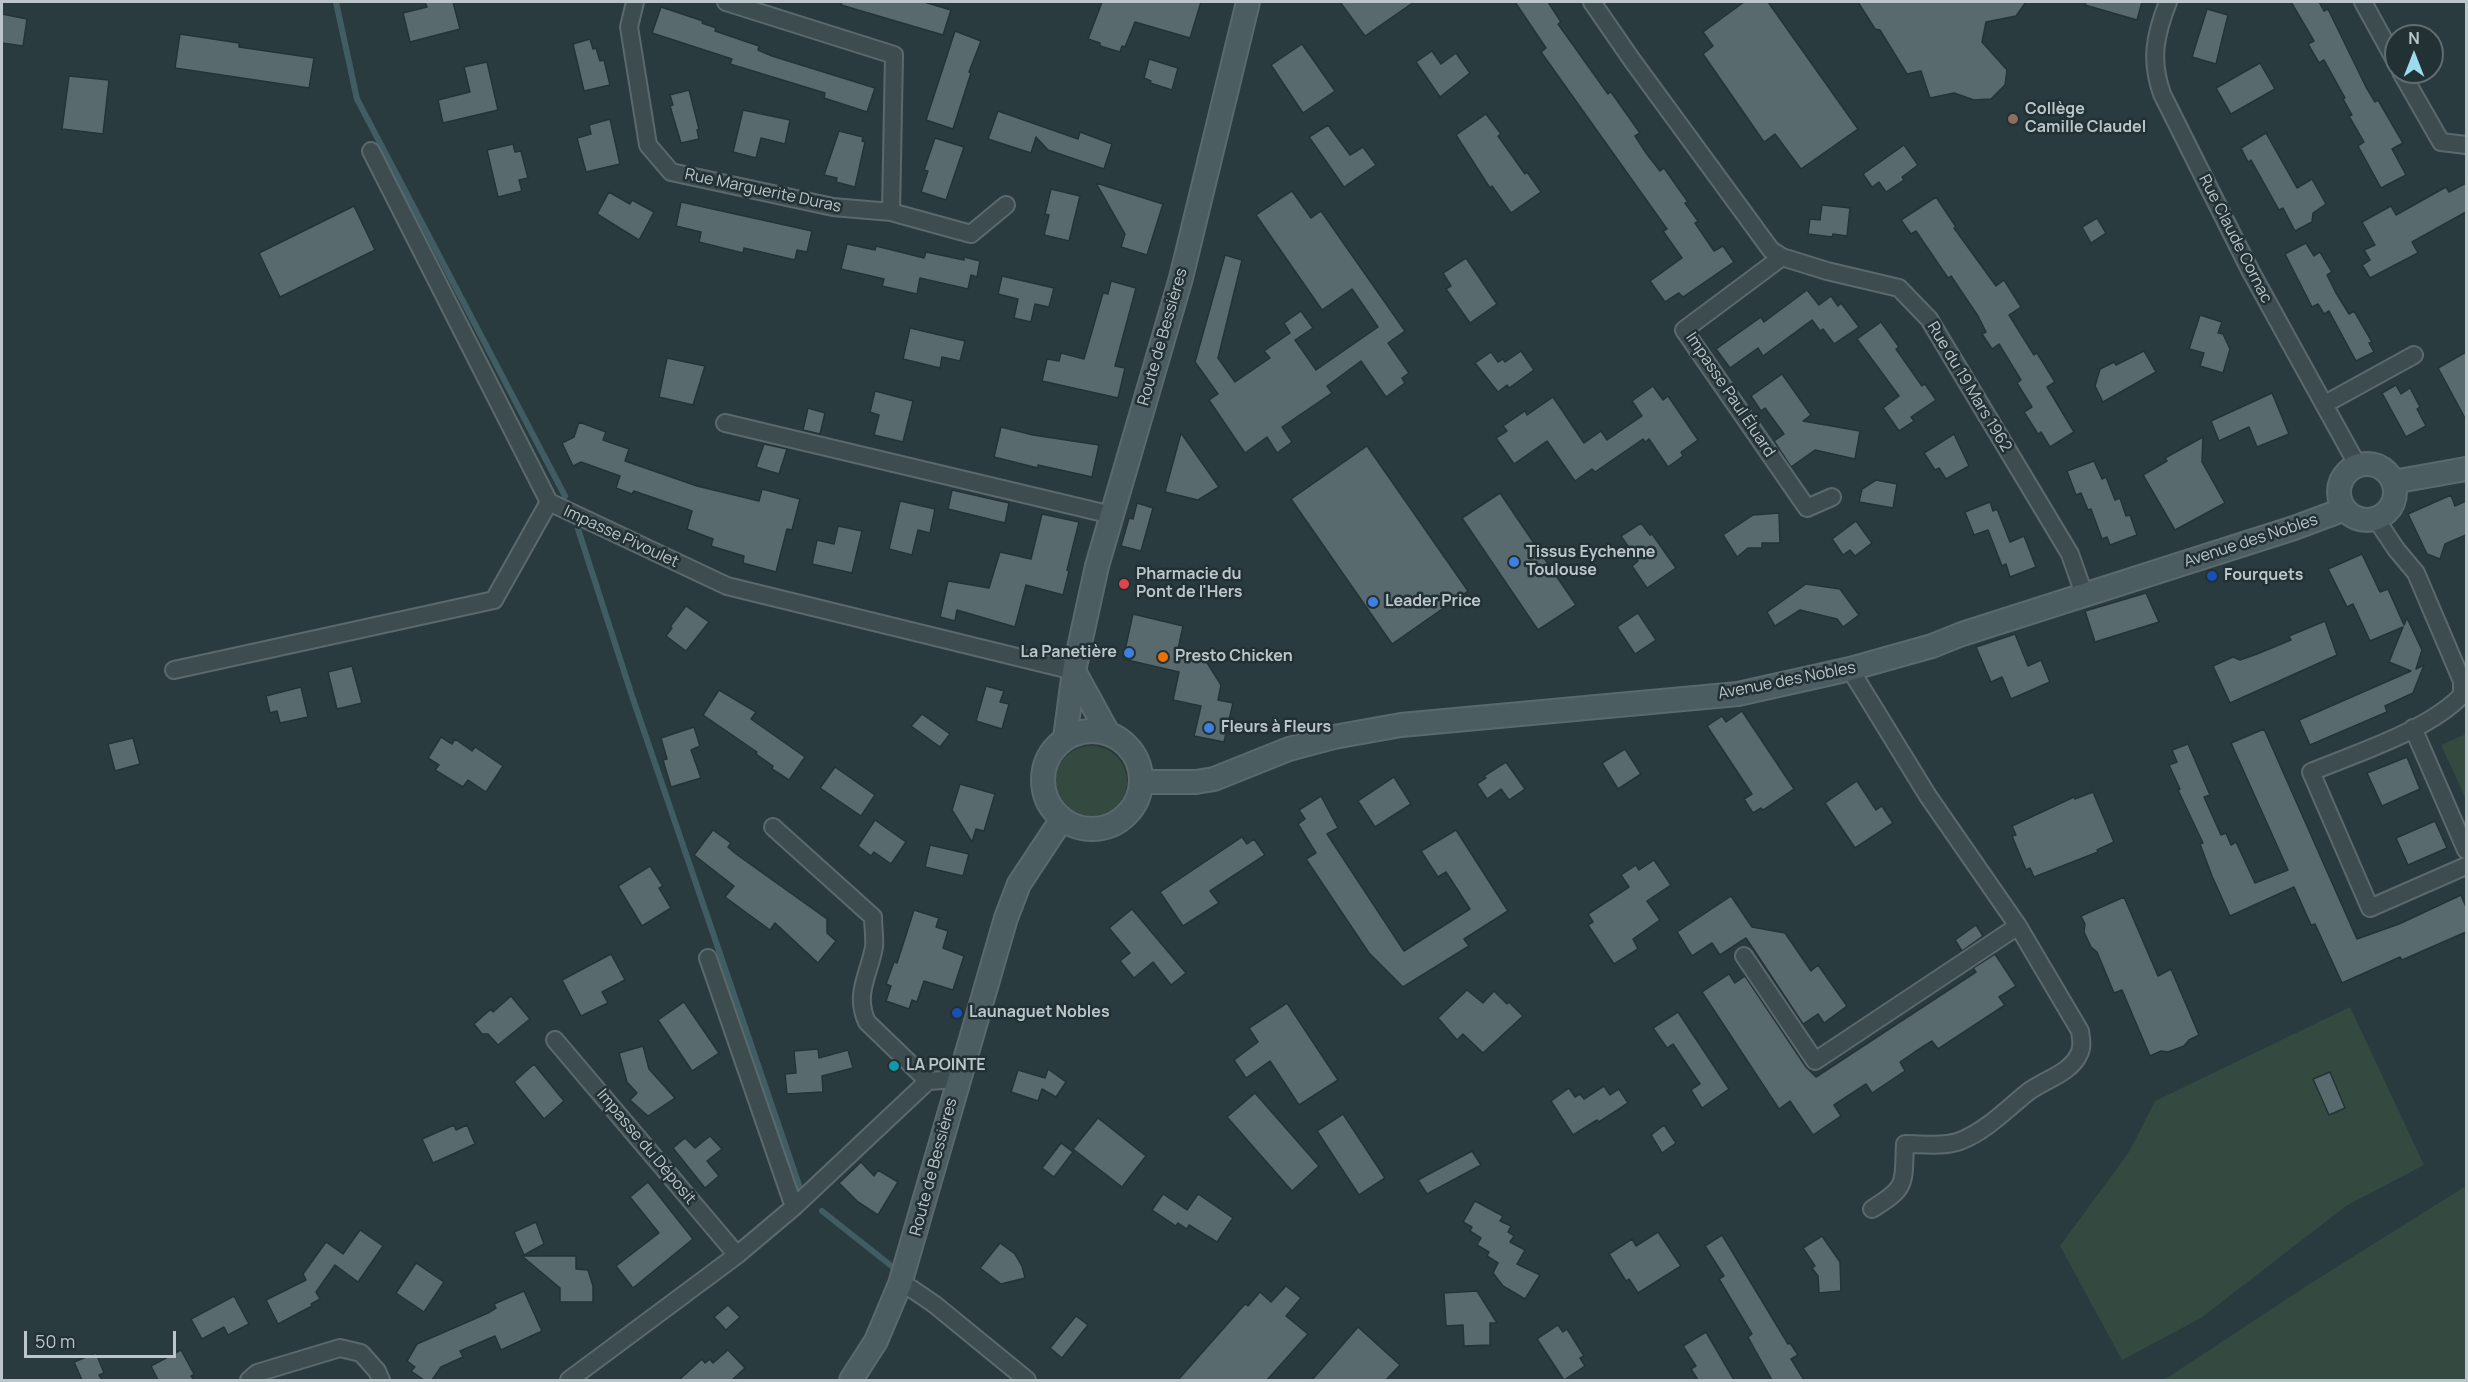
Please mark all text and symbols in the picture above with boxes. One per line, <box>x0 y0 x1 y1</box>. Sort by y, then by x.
north arrow <box>2384 24 2444 84</box>
text: N <box>2408 27 2420 49</box>
place label: Collège Camille Claudel <box>2025 100 2146 138</box>
marker: Collège Camille Claudel <box>2006 112 2020 126</box>
street label: Rue Marguerite Duras <box>683 165 843 217</box>
street label: Rue Claude Cornac <box>2194 172 2276 306</box>
street label: Route de Bessières <box>1134 266 1192 408</box>
street label: Rue du 19 Mars 1962 <box>1923 318 2015 456</box>
street label: Impasse Paul Éluard <box>1681 329 1779 461</box>
street label: Impasse Pivoulet <box>560 502 682 572</box>
street label: Avenue des Nobles <box>2182 510 2320 572</box>
place label: Tissus Eychenne Toulouse <box>1526 543 1656 581</box>
marker: Tissus Eychenne Toulouse <box>1507 555 1521 569</box>
place label: Pharmacie du Pont de l'Hers <box>1136 565 1243 603</box>
place label: Fourquets <box>2224 566 2304 586</box>
marker: Fourquets <box>2205 569 2219 583</box>
marker: Pharmacie du Pont de l'Hers <box>1117 577 1131 591</box>
place label: Leader Price <box>1385 592 1481 612</box>
marker: Leader Price <box>1366 595 1380 609</box>
place label: La Panetière <box>1020 643 1117 663</box>
marker: La Panetière <box>1122 646 1136 660</box>
place label: Presto Chicken <box>1175 647 1293 667</box>
marker: Presto Chicken <box>1156 650 1170 664</box>
street label: Avenue des Nobles <box>1717 658 1857 704</box>
place label: Fleurs à Fleurs <box>1221 718 1331 738</box>
marker: Fleurs à Fleurs <box>1202 721 1216 735</box>
place label: Launaguet Nobles <box>969 1003 1110 1023</box>
marker: Launaguet Nobles <box>950 1006 964 1020</box>
place label: LA POINTE <box>906 1056 986 1076</box>
marker: LA POINTE <box>887 1059 901 1073</box>
street label: Impasse du Déposit <box>592 1085 700 1209</box>
street label: Route de Bessières <box>906 1096 962 1238</box>
scale bar <box>27 1319 178 1357</box>
text: 50 m <box>35 1329 75 1353</box>

